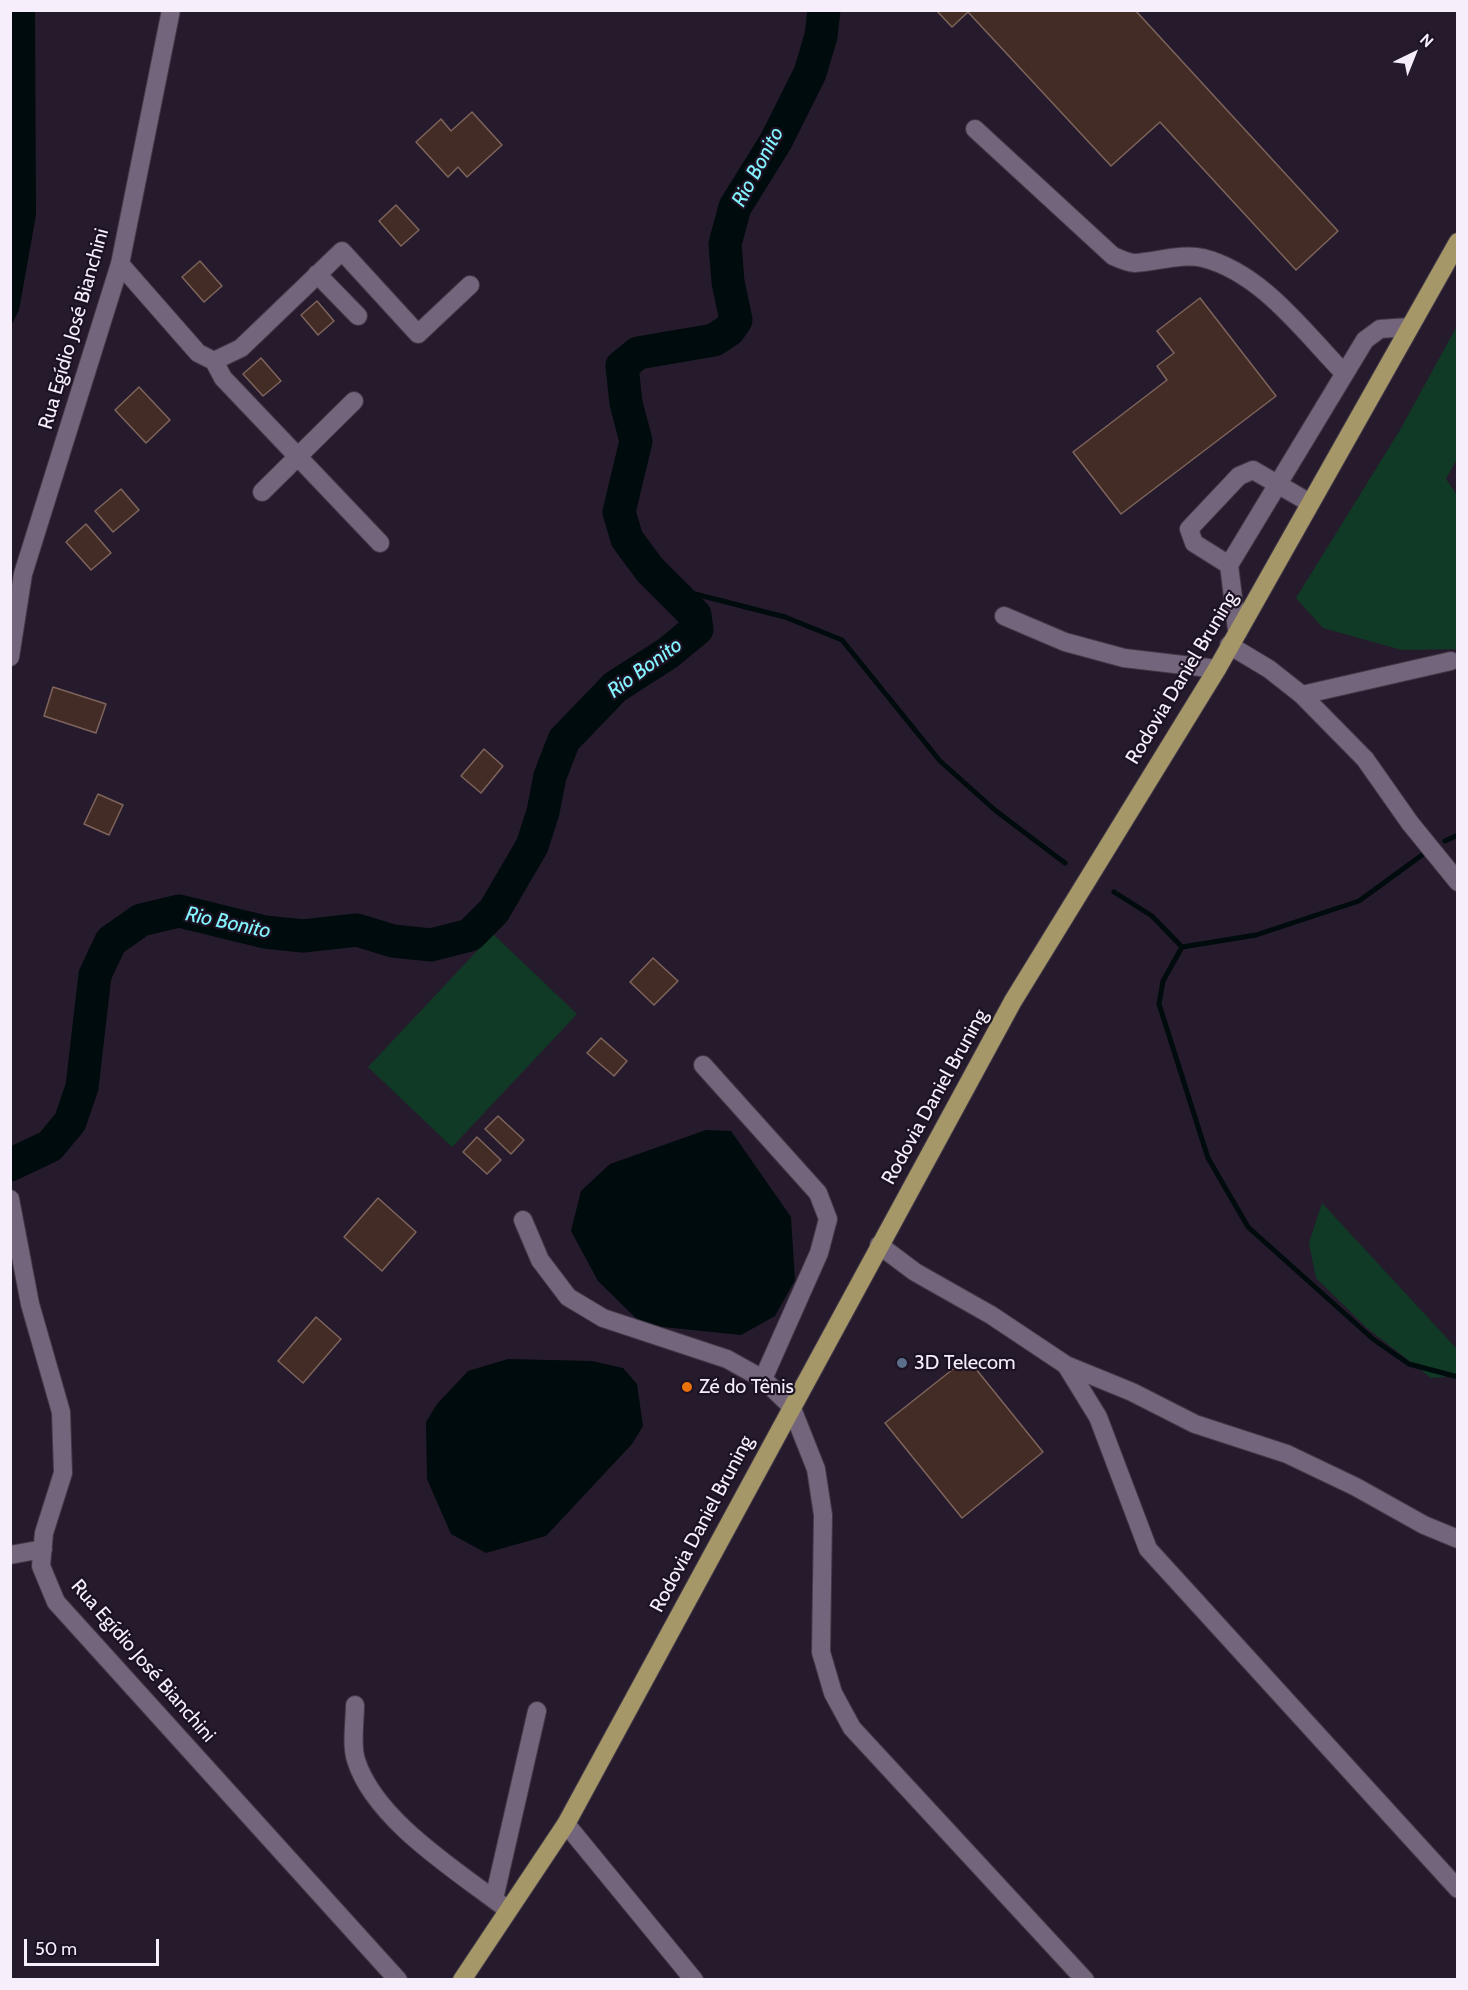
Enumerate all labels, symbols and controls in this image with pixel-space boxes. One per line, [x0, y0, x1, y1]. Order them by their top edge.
north arrow [1384, 24, 1444, 84]
text: N [1416, 30, 1437, 51]
water label: Rio Bonito [727, 123, 789, 211]
street label: Rua Egídio José Bianchini [34, 226, 114, 432]
street label: Rodovia Daniel Bruning [1121, 587, 1243, 769]
water label: Rio Bonito [603, 632, 687, 704]
water label: Rio Bonito [183, 902, 273, 944]
street label: Rodovia Daniel Bruning [877, 1005, 993, 1189]
place label: 3D Telecom [914, 1351, 1016, 1375]
marker: 3D Telecom [895, 1356, 909, 1370]
place label: Zé do Tênis [699, 1375, 794, 1399]
marker: Zé do Tênis [680, 1380, 694, 1394]
street label: Rodovia Daniel Bruning [645, 1431, 759, 1617]
street label: Rua Egídio José Bianchini [66, 1575, 220, 1747]
scale bar [27, 1927, 162, 1965]
text: 50 m [35, 1938, 77, 1960]

